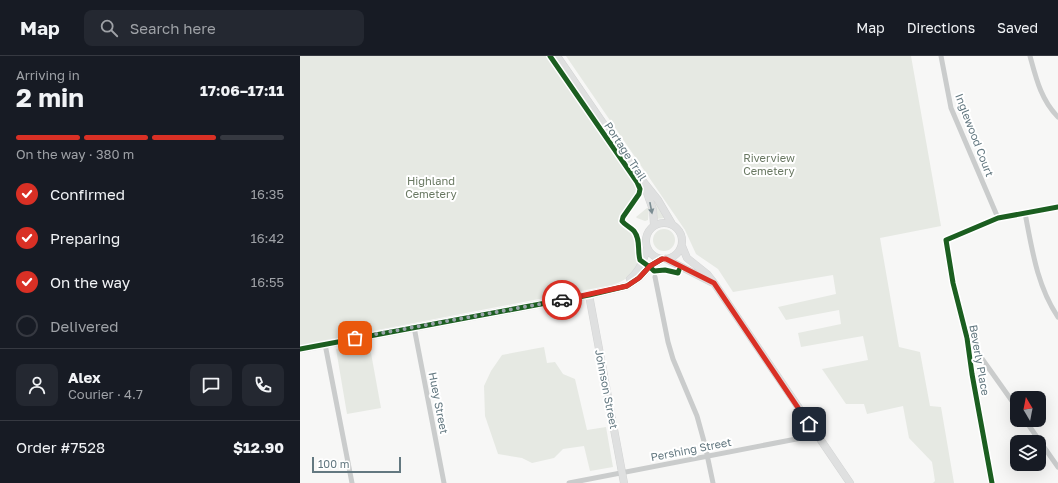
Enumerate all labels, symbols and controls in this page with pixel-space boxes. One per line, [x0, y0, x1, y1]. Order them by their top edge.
search box [84, 10, 364, 46]
text: Map [20, 16, 60, 39]
icon: search [98, 17, 120, 39]
text: Search here [130, 19, 216, 37]
text: Map [856, 19, 885, 36]
text: Directions [907, 19, 975, 36]
text: Saved [997, 19, 1038, 36]
text: Arriving in [16, 67, 80, 83]
text: 17:06–17:11 [200, 81, 284, 99]
text: 2 min [16, 82, 84, 113]
street label: Inglewood Court [953, 92, 997, 178]
street label: Portage Trail [602, 119, 650, 183]
text: On the way · 380 m [16, 146, 134, 162]
park label: Riverview Cemetery [743, 151, 795, 177]
park label: Highland Cemetery [405, 174, 457, 200]
icon: check [16, 183, 38, 205]
text: Confirmed [50, 185, 125, 203]
text: 16:35 [251, 186, 284, 202]
one-way arrow [649, 202, 655, 214]
icon: check [16, 227, 38, 249]
text: Preparing [50, 229, 120, 247]
text: 16:42 [250, 230, 284, 246]
icon: check [16, 271, 38, 293]
text: On the way [50, 273, 130, 291]
text: 16:55 [251, 274, 284, 290]
courier [542, 280, 582, 320]
icon: car [551, 289, 573, 311]
text: Delivered [50, 317, 118, 335]
pin [338, 321, 372, 355]
street label: Beverly Place [967, 324, 993, 396]
icon: bag [344, 327, 366, 349]
street label: Johnson Street [593, 348, 621, 430]
button: person [16, 364, 58, 406]
button: chat [190, 364, 232, 406]
button: phone [242, 364, 284, 406]
text: Alex [68, 368, 101, 386]
street label: Huey Street [427, 371, 451, 435]
text: Courier · 4.7 [68, 386, 143, 402]
north arrow [1010, 391, 1046, 427]
map controls [1010, 391, 1046, 471]
pin [792, 407, 826, 441]
icon: home [798, 413, 820, 435]
street label: Pershing Street [649, 435, 733, 463]
button: layers [1010, 435, 1046, 471]
text: Order #7528 [16, 438, 105, 456]
text: $12.90 [233, 438, 284, 456]
scale bar [312, 455, 401, 474]
text: 100 m [318, 457, 349, 470]

